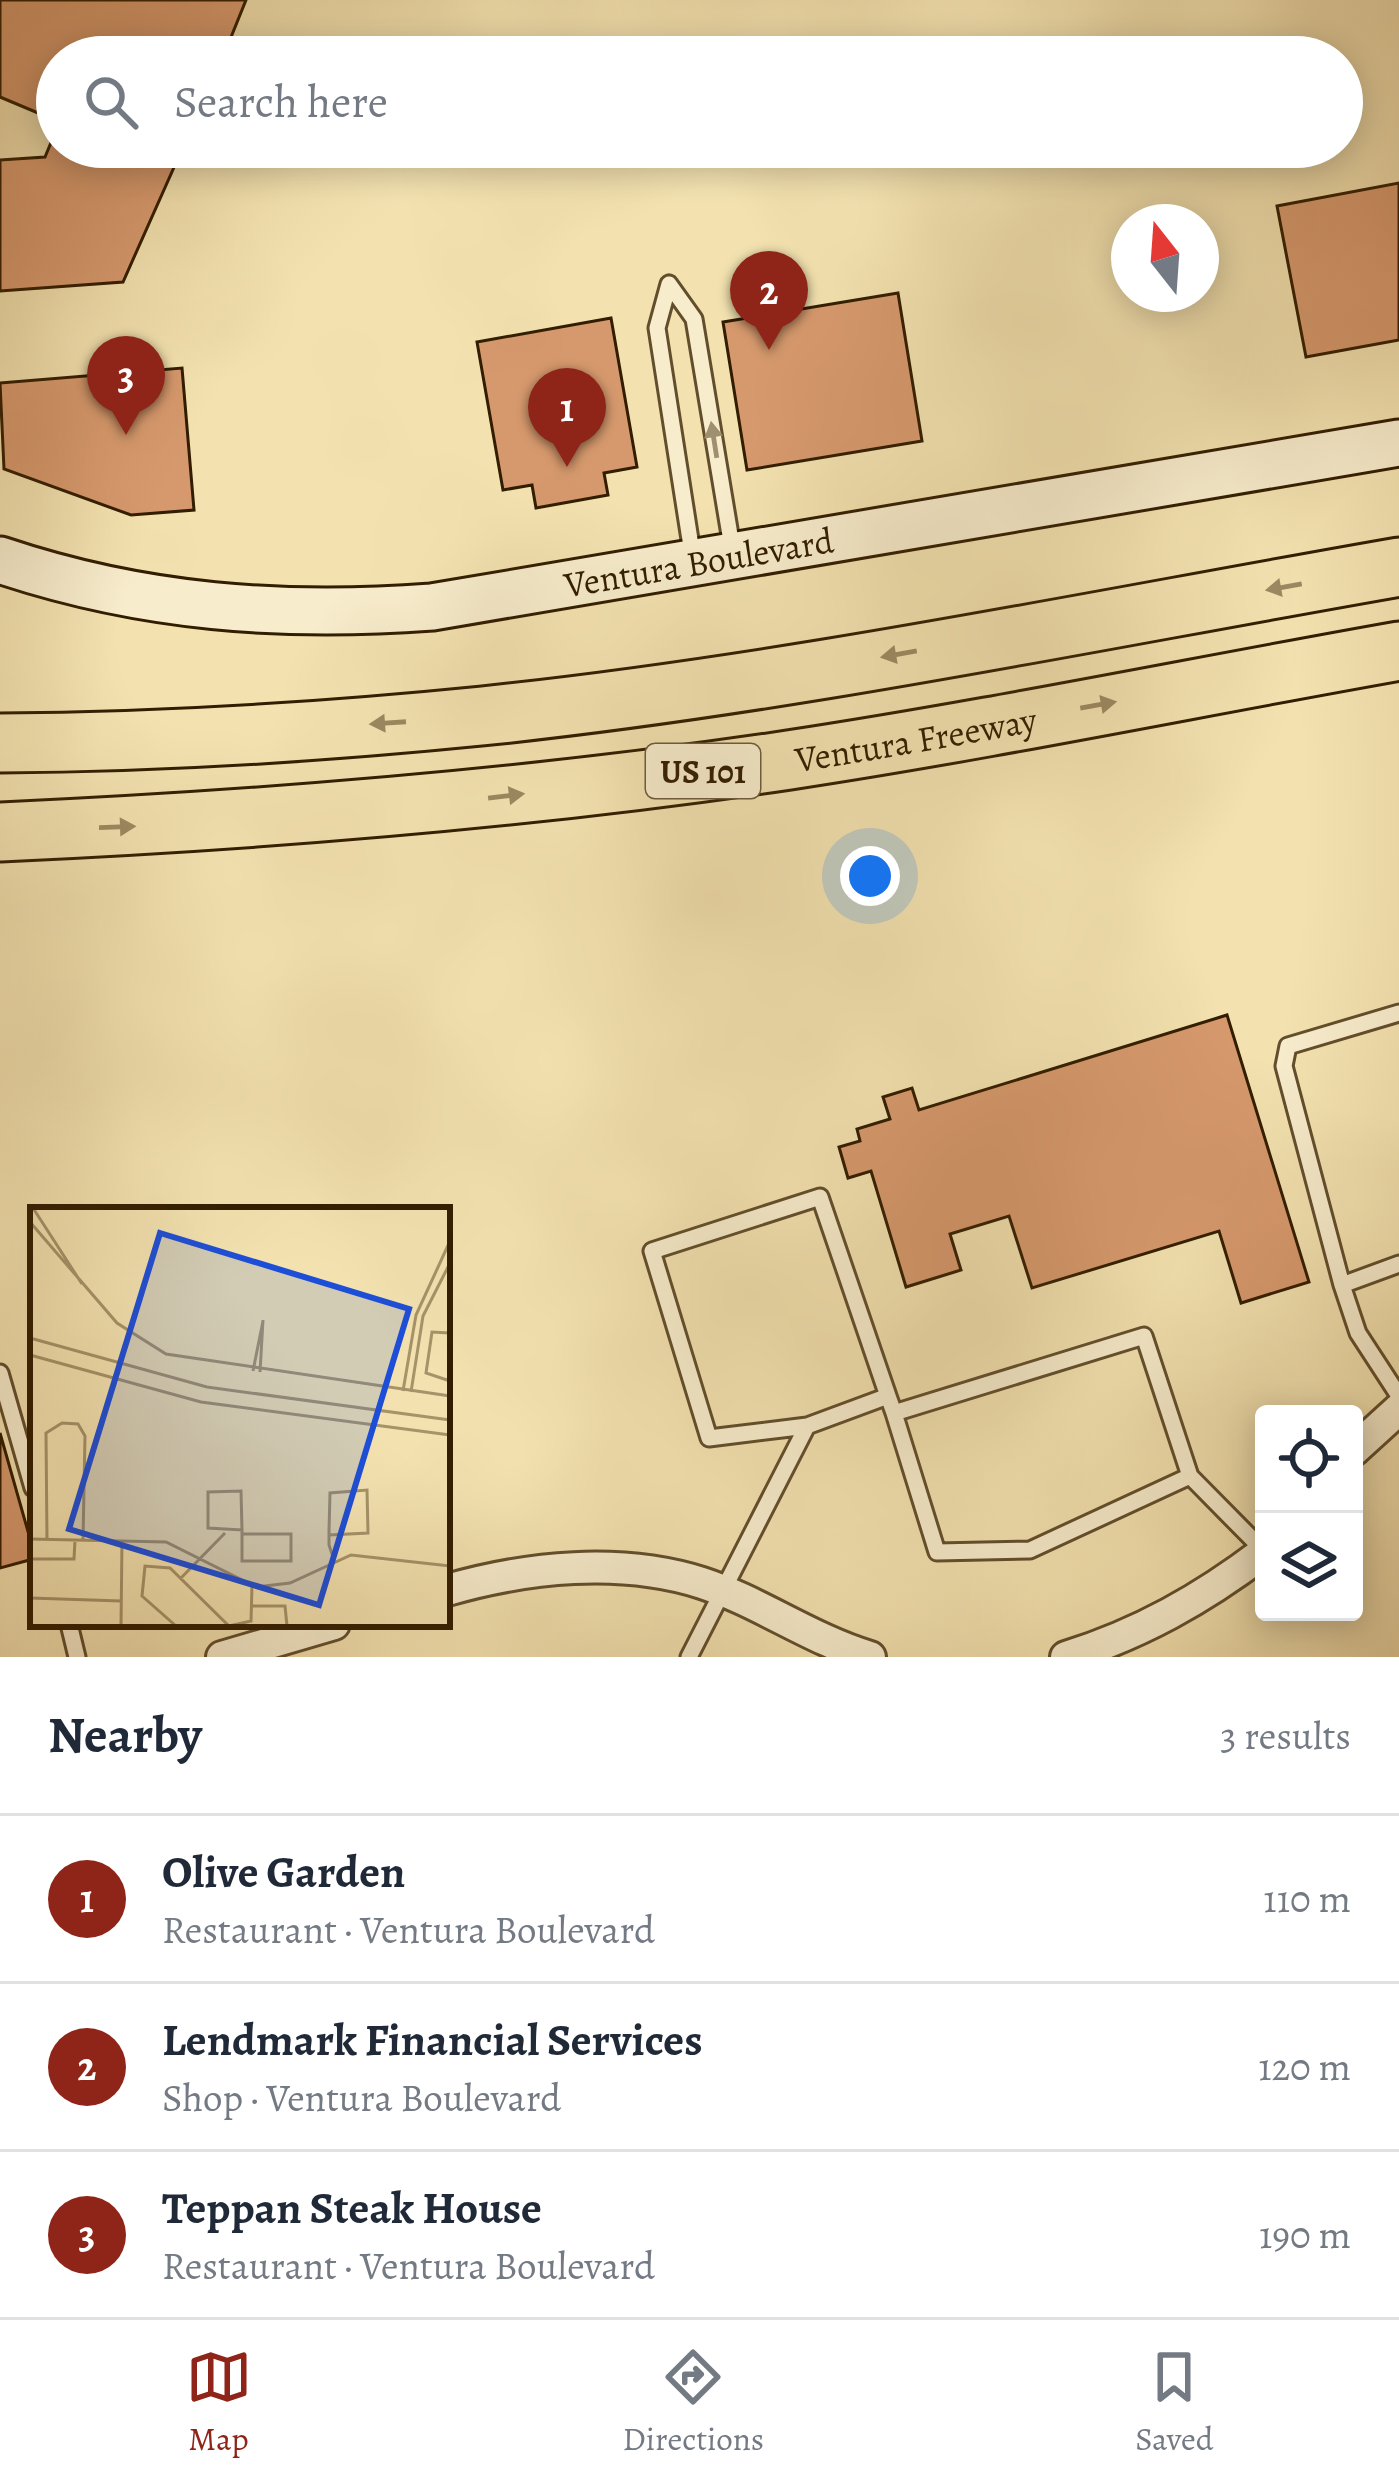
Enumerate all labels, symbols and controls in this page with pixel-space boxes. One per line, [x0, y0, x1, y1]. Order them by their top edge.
search box [36, 36, 1363, 168]
icon: search [78, 69, 144, 135]
text: Search here [174, 71, 388, 133]
north arrow [1111, 204, 1219, 312]
pin: 2 [730, 251, 808, 350]
pin: 3 [87, 336, 165, 435]
pin: 1 [528, 368, 606, 467]
one-way arrow [705, 421, 723, 459]
street label: Ventura Boulevard [559, 515, 838, 609]
one-way arrow [1264, 578, 1302, 597]
one-way arrow [880, 645, 918, 663]
street label: Ventura Freeway [791, 694, 1041, 784]
one-way arrow [1080, 695, 1118, 713]
one-way arrow [369, 713, 406, 732]
road number: US 101 [646, 744, 760, 798]
one-way arrow [487, 787, 525, 806]
one-way arrow [99, 817, 137, 836]
your location [840, 846, 900, 906]
inset map [30, 1207, 450, 1627]
map controls [1255, 1405, 1363, 1621]
button: locate [1255, 1405, 1363, 1513]
button: layers [1255, 1513, 1363, 1621]
text: Nearby [48, 1700, 202, 1770]
text: 3 results [1220, 1709, 1351, 1762]
text: Olive Garden [162, 1841, 405, 1903]
text: 1 [80, 1872, 94, 1925]
text: 110 m [1263, 1872, 1351, 1925]
text: Restaurant · Ventura Boulevard [162, 1903, 655, 1956]
text: Lendmark Financial Services [162, 2009, 703, 2071]
text: 2 [78, 2040, 96, 2093]
text: 120 m [1258, 2040, 1351, 2093]
text: Shop · Ventura Boulevard [162, 2071, 561, 2124]
text: Teppan Steak House [162, 2177, 542, 2239]
text: 3 [79, 2208, 95, 2261]
text: 190 m [1259, 2208, 1351, 2261]
text: Restaurant · Ventura Boulevard [162, 2239, 655, 2292]
tab: Map [186, 2344, 252, 2461]
tab: Directions [623, 2344, 764, 2461]
tab: Saved [1135, 2344, 1213, 2461]

